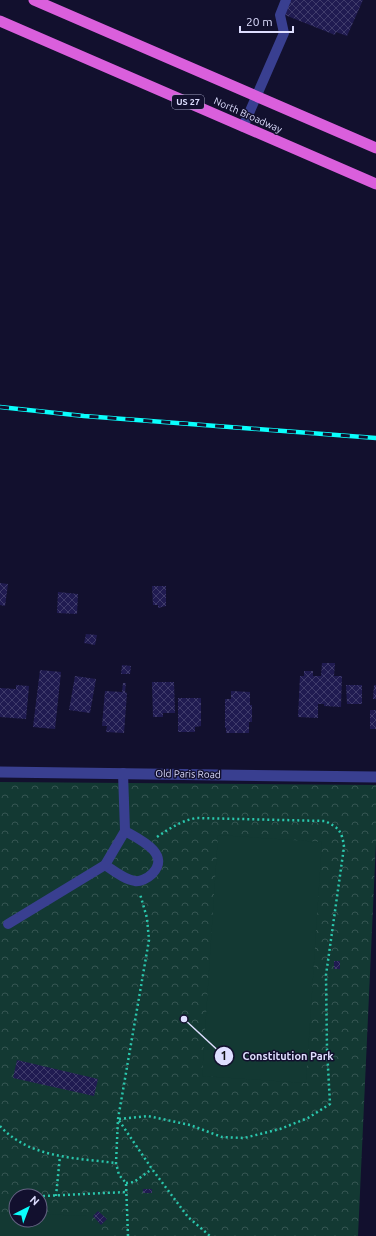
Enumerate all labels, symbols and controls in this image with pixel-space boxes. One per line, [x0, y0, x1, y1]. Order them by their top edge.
scale bar [240, 8, 293, 34]
text: 20 m [246, 15, 273, 28]
road number: US 27 [172, 95, 204, 109]
street label: North Broadway [212, 95, 284, 135]
street label: Old Paris Road [155, 768, 221, 780]
callout: Constitution Park [214, 1044, 341, 1067]
text: 1 [221, 1049, 227, 1062]
text: Constitution Park [242, 1050, 334, 1062]
north arrow [8, 1188, 48, 1228]
text: N [28, 1193, 42, 1208]

